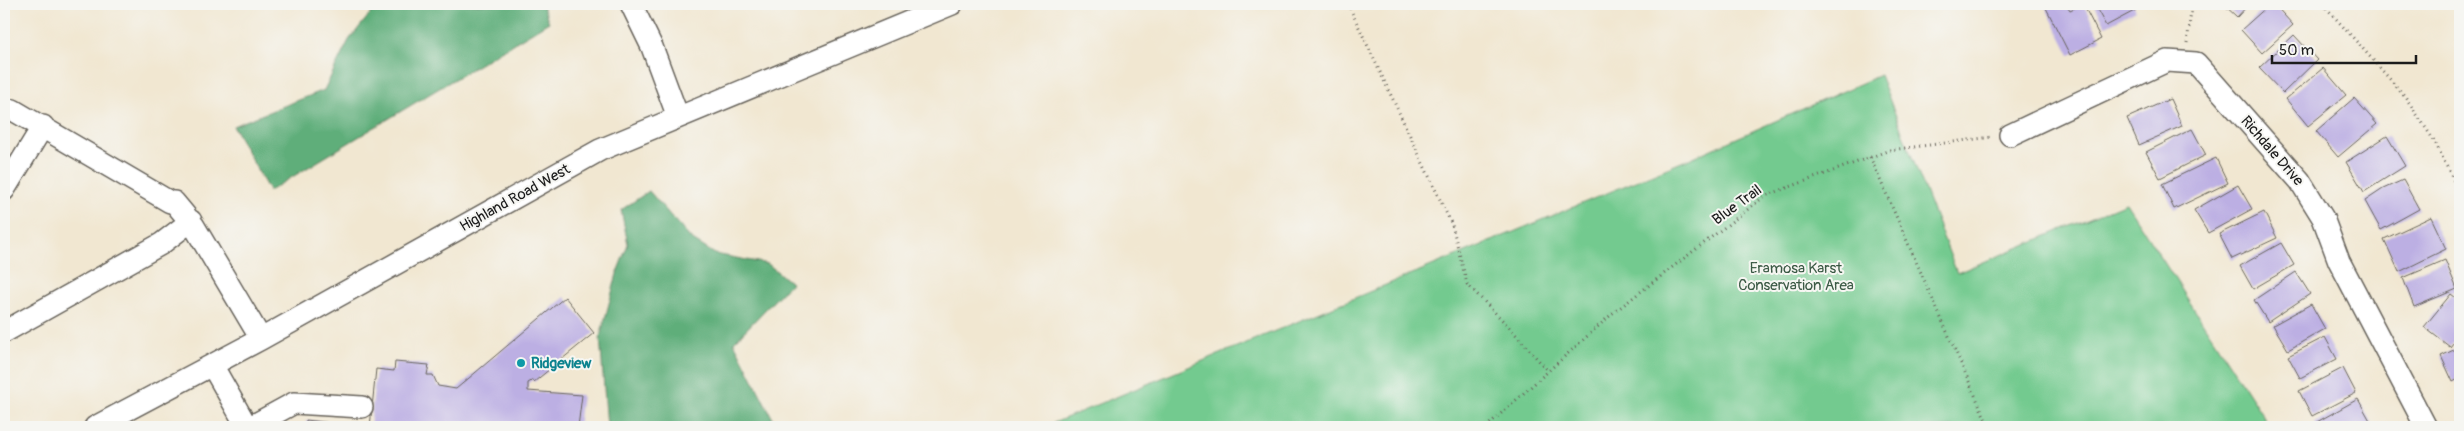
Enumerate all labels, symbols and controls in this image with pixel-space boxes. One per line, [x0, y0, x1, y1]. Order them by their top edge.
scale bar [2272, 32, 2415, 64]
text: 50 m [2279, 41, 2314, 60]
street label: Richdale Drive [2236, 112, 2308, 190]
street label: Highland Road West [456, 159, 574, 236]
street label: Blue Trail [1708, 181, 1766, 229]
park label: Eramosa Karst Conservation Area [1738, 259, 1854, 295]
place label: Ridgeview [531, 354, 592, 373]
marker: Ridgeview [515, 357, 527, 369]

